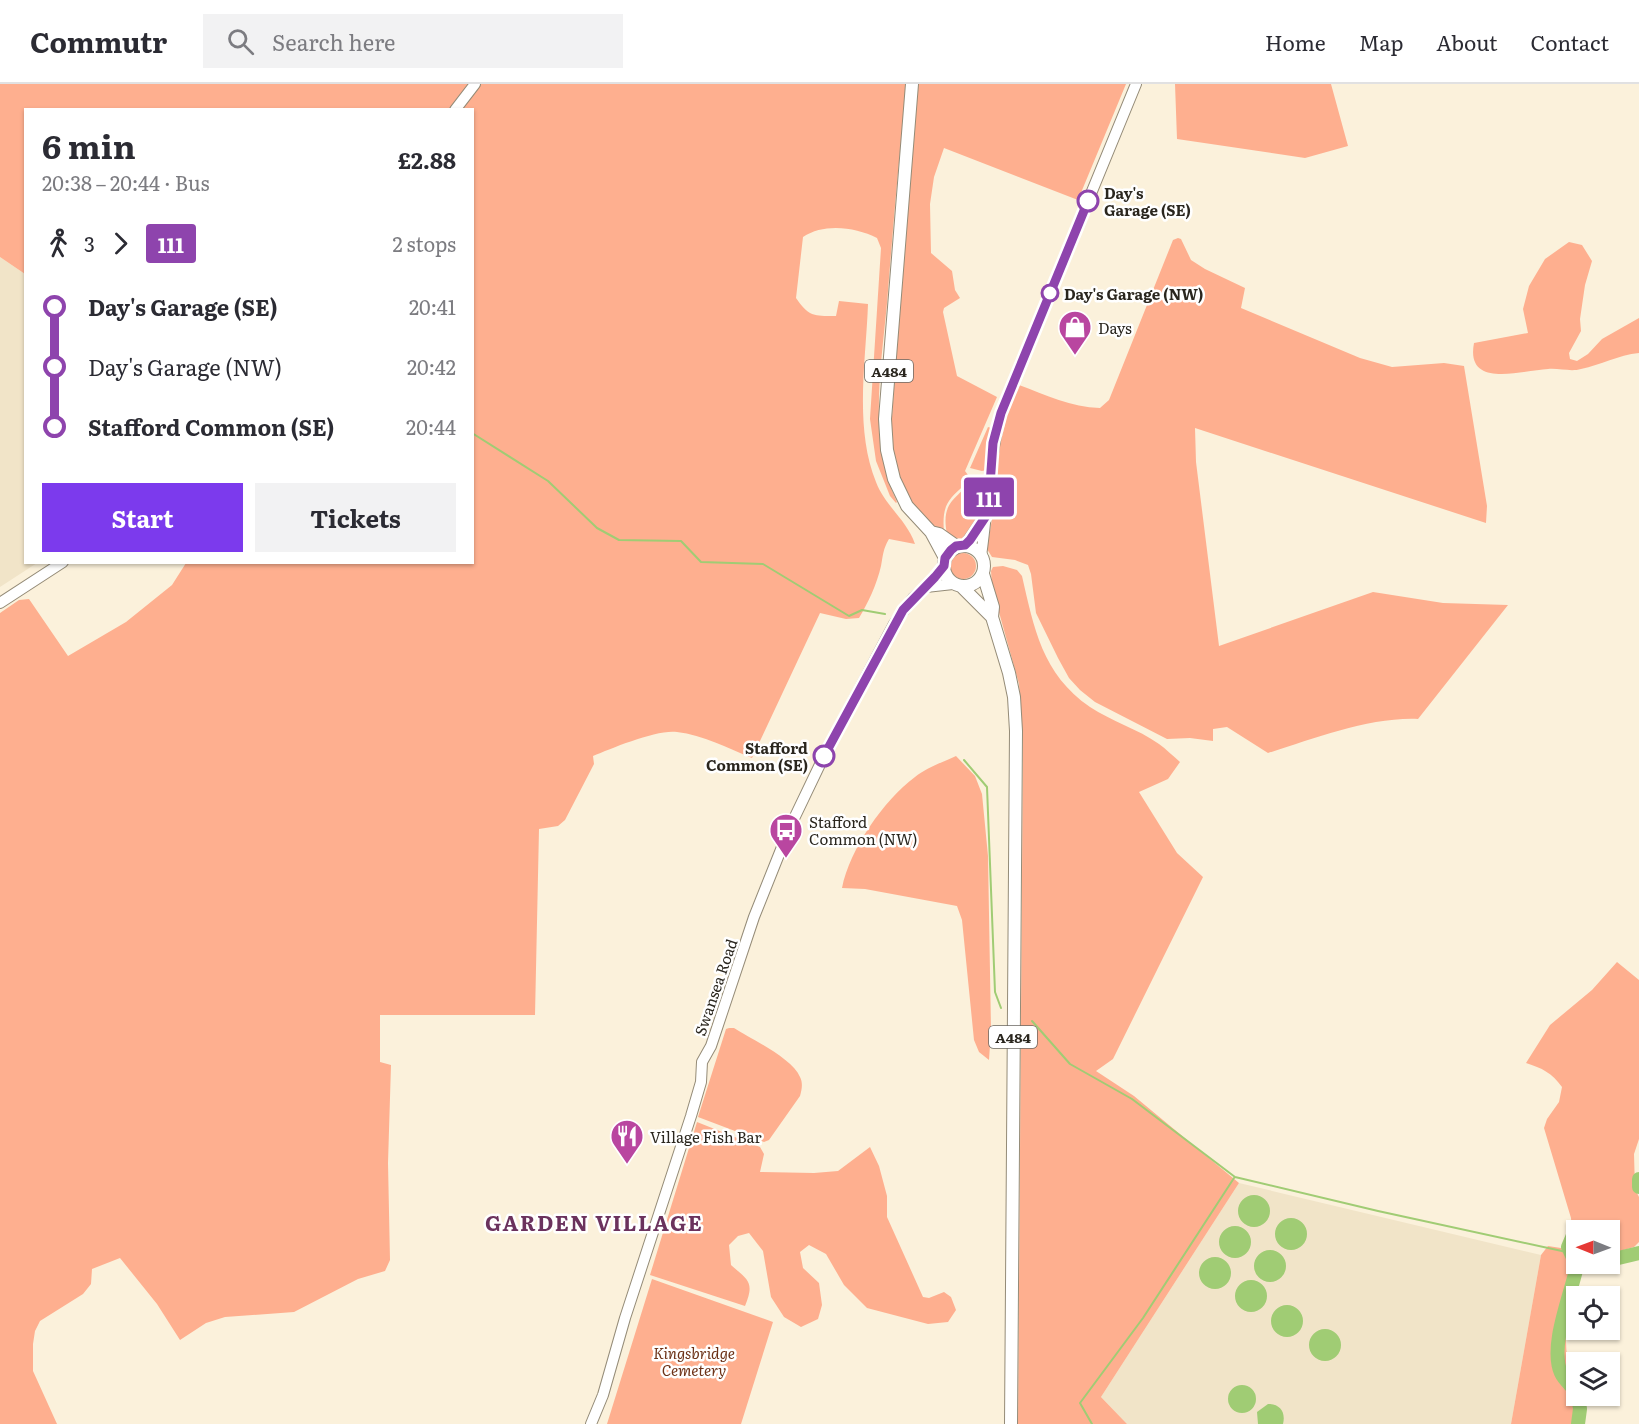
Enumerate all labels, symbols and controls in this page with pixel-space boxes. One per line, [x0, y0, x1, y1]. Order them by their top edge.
search box [203, 14, 623, 68]
text: Commutr [30, 20, 167, 62]
icon: search [224, 25, 257, 58]
text: Search here [272, 25, 396, 58]
text: Home [1265, 26, 1326, 57]
text: Map [1359, 26, 1403, 57]
text: About [1436, 26, 1498, 57]
text: Contact [1531, 26, 1609, 57]
text: 6 min [42, 120, 136, 169]
text: £2.88 [398, 143, 456, 176]
text: 20:38 – 20:44 · Bus [42, 167, 210, 197]
place label: Day's Garage (SE) [1104, 181, 1191, 221]
marker: Day's Garage (SE) [1077, 190, 1099, 212]
icon: walk [42, 227, 75, 260]
icon: forward [104, 227, 137, 260]
text: 3 [84, 228, 95, 258]
text: 111 [158, 228, 184, 259]
text: 2 stops [392, 228, 456, 258]
place label: Day's Garage (NW) [1064, 282, 1203, 305]
marker: Day's Garage (NW) [1041, 284, 1059, 302]
text: Day's Garage (SE) [88, 290, 278, 323]
text: 20:41 [409, 291, 456, 321]
shop icon: Days [1057, 309, 1093, 356]
place label: Days [1098, 316, 1132, 339]
text: Day's Garage (NW) [88, 350, 282, 383]
text: 20:42 [407, 351, 456, 381]
road number: A484 [865, 360, 913, 382]
text: Stafford Common (SE) [88, 410, 334, 443]
text: 20:44 [406, 411, 456, 441]
line badge: 111 [954, 478, 1024, 516]
text: 111 [976, 482, 1002, 513]
button: Start [42, 483, 243, 552]
button: Tickets [255, 483, 456, 552]
place label: Stafford Common (SE) [706, 736, 808, 776]
marker: Stafford Common (SE) [813, 745, 835, 767]
place label: Stafford Common (NW) [809, 810, 917, 850]
bus stop icon: Stafford Common (NW) [768, 812, 804, 859]
street label: Swansea Road [688, 935, 742, 1039]
road number: A484 [989, 1026, 1037, 1048]
restaurant icon: Village Fish Bar [609, 1118, 645, 1165]
place label: Village Fish Bar [650, 1125, 762, 1148]
district label: GARDEN VILLAGE [485, 1206, 703, 1237]
north arrow [1566, 1220, 1620, 1274]
map controls [1566, 1220, 1620, 1406]
button: locate [1566, 1286, 1620, 1340]
park label: Kingsbridge Cemetery [653, 1341, 735, 1381]
button: layers [1566, 1352, 1620, 1406]

